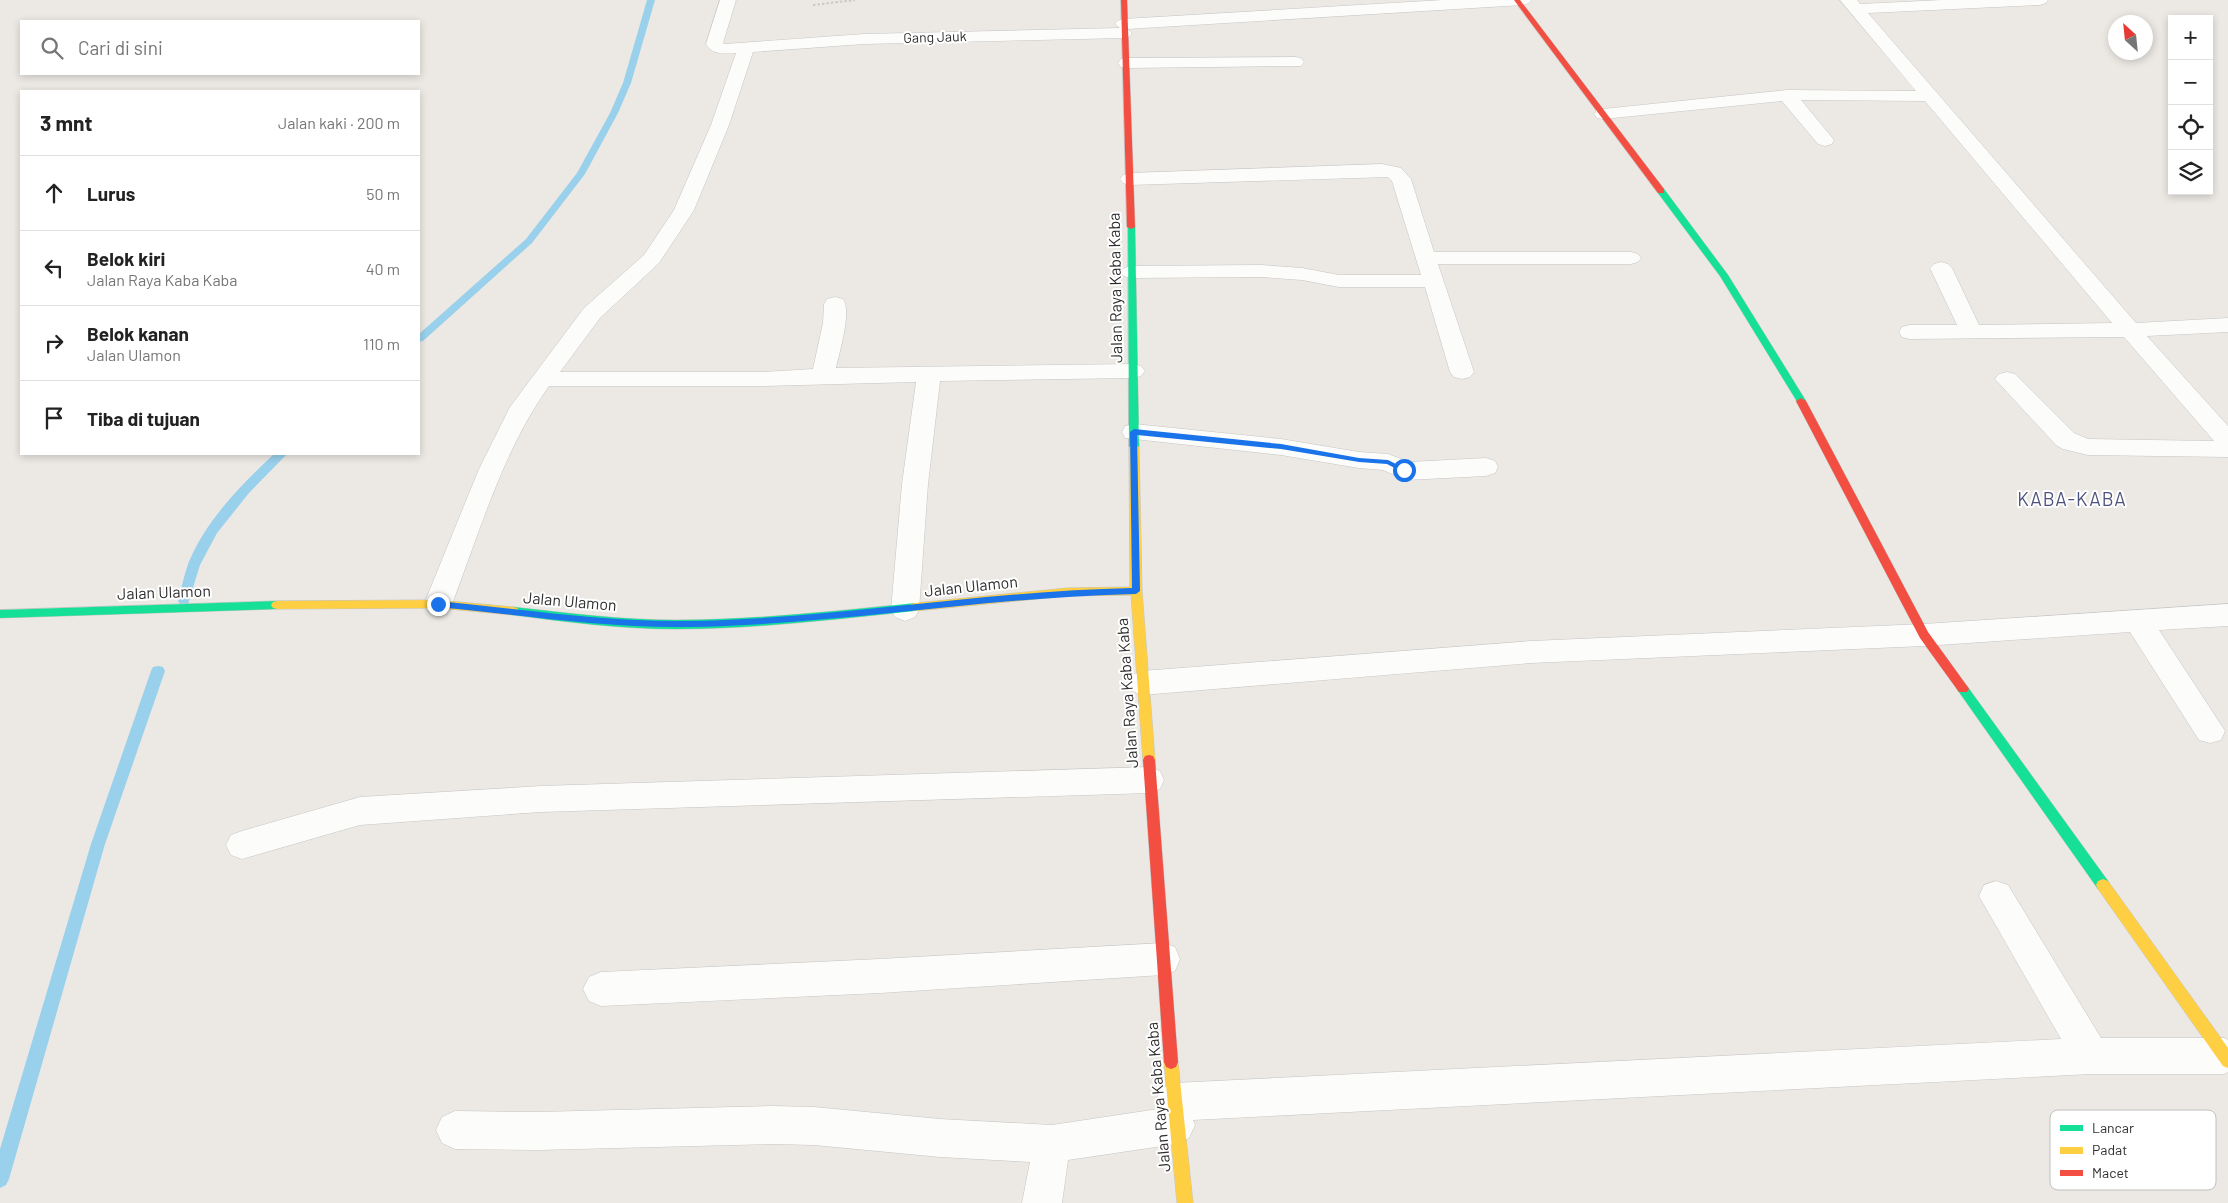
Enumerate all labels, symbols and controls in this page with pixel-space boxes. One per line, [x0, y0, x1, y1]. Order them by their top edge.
north arrow [2108, 15, 2153, 60]
map controls [2168, 15, 2213, 195]
button: + [2168, 15, 2213, 60]
search box [20, 20, 420, 75]
street label: Gang Jauk [903, 27, 967, 46]
icon: search [38, 34, 66, 62]
text: Cari di sini [78, 36, 163, 59]
button: − [2168, 60, 2213, 105]
button: locate [2168, 105, 2213, 150]
text: 3 mnt [40, 110, 93, 135]
text: Jalan kaki · 200 m [278, 113, 400, 132]
button: layers [2168, 150, 2213, 195]
icon: ahead [40, 179, 68, 207]
text: Lurus [87, 182, 135, 205]
text: 50 m [366, 184, 400, 203]
street label: Jalan Raya Kaba Kaba [1104, 213, 1125, 363]
text: Belok kiri [87, 247, 165, 270]
icon: left [40, 254, 68, 282]
text: 40 m [366, 259, 400, 278]
text: Jalan Raya Kaba Kaba [87, 270, 237, 289]
text: Belok kanan [87, 322, 189, 345]
icon: right [40, 329, 68, 357]
text: 110 m [363, 334, 400, 353]
text: Jalan Ulamon [87, 345, 181, 364]
icon: arrive [40, 404, 68, 432]
text: Tiba di tujuan [87, 407, 200, 430]
route start [1393, 459, 1416, 482]
district label: KABA-KABA [2017, 487, 2127, 510]
street label: Jalan Ulamon [923, 571, 1019, 600]
street label: Jalan Ulamon [117, 580, 211, 603]
street label: Jalan Ulamon [523, 587, 618, 614]
route end [427, 593, 450, 616]
street label: Jalan Raya Kaba Kaba [1112, 617, 1141, 769]
street label: Jalan Raya Kaba Kaba [1141, 1021, 1174, 1173]
legend [2050, 1110, 2216, 1190]
text: Lancar [2092, 1119, 2134, 1136]
text: Padat [2092, 1141, 2127, 1158]
text: Macet [2092, 1164, 2129, 1181]

